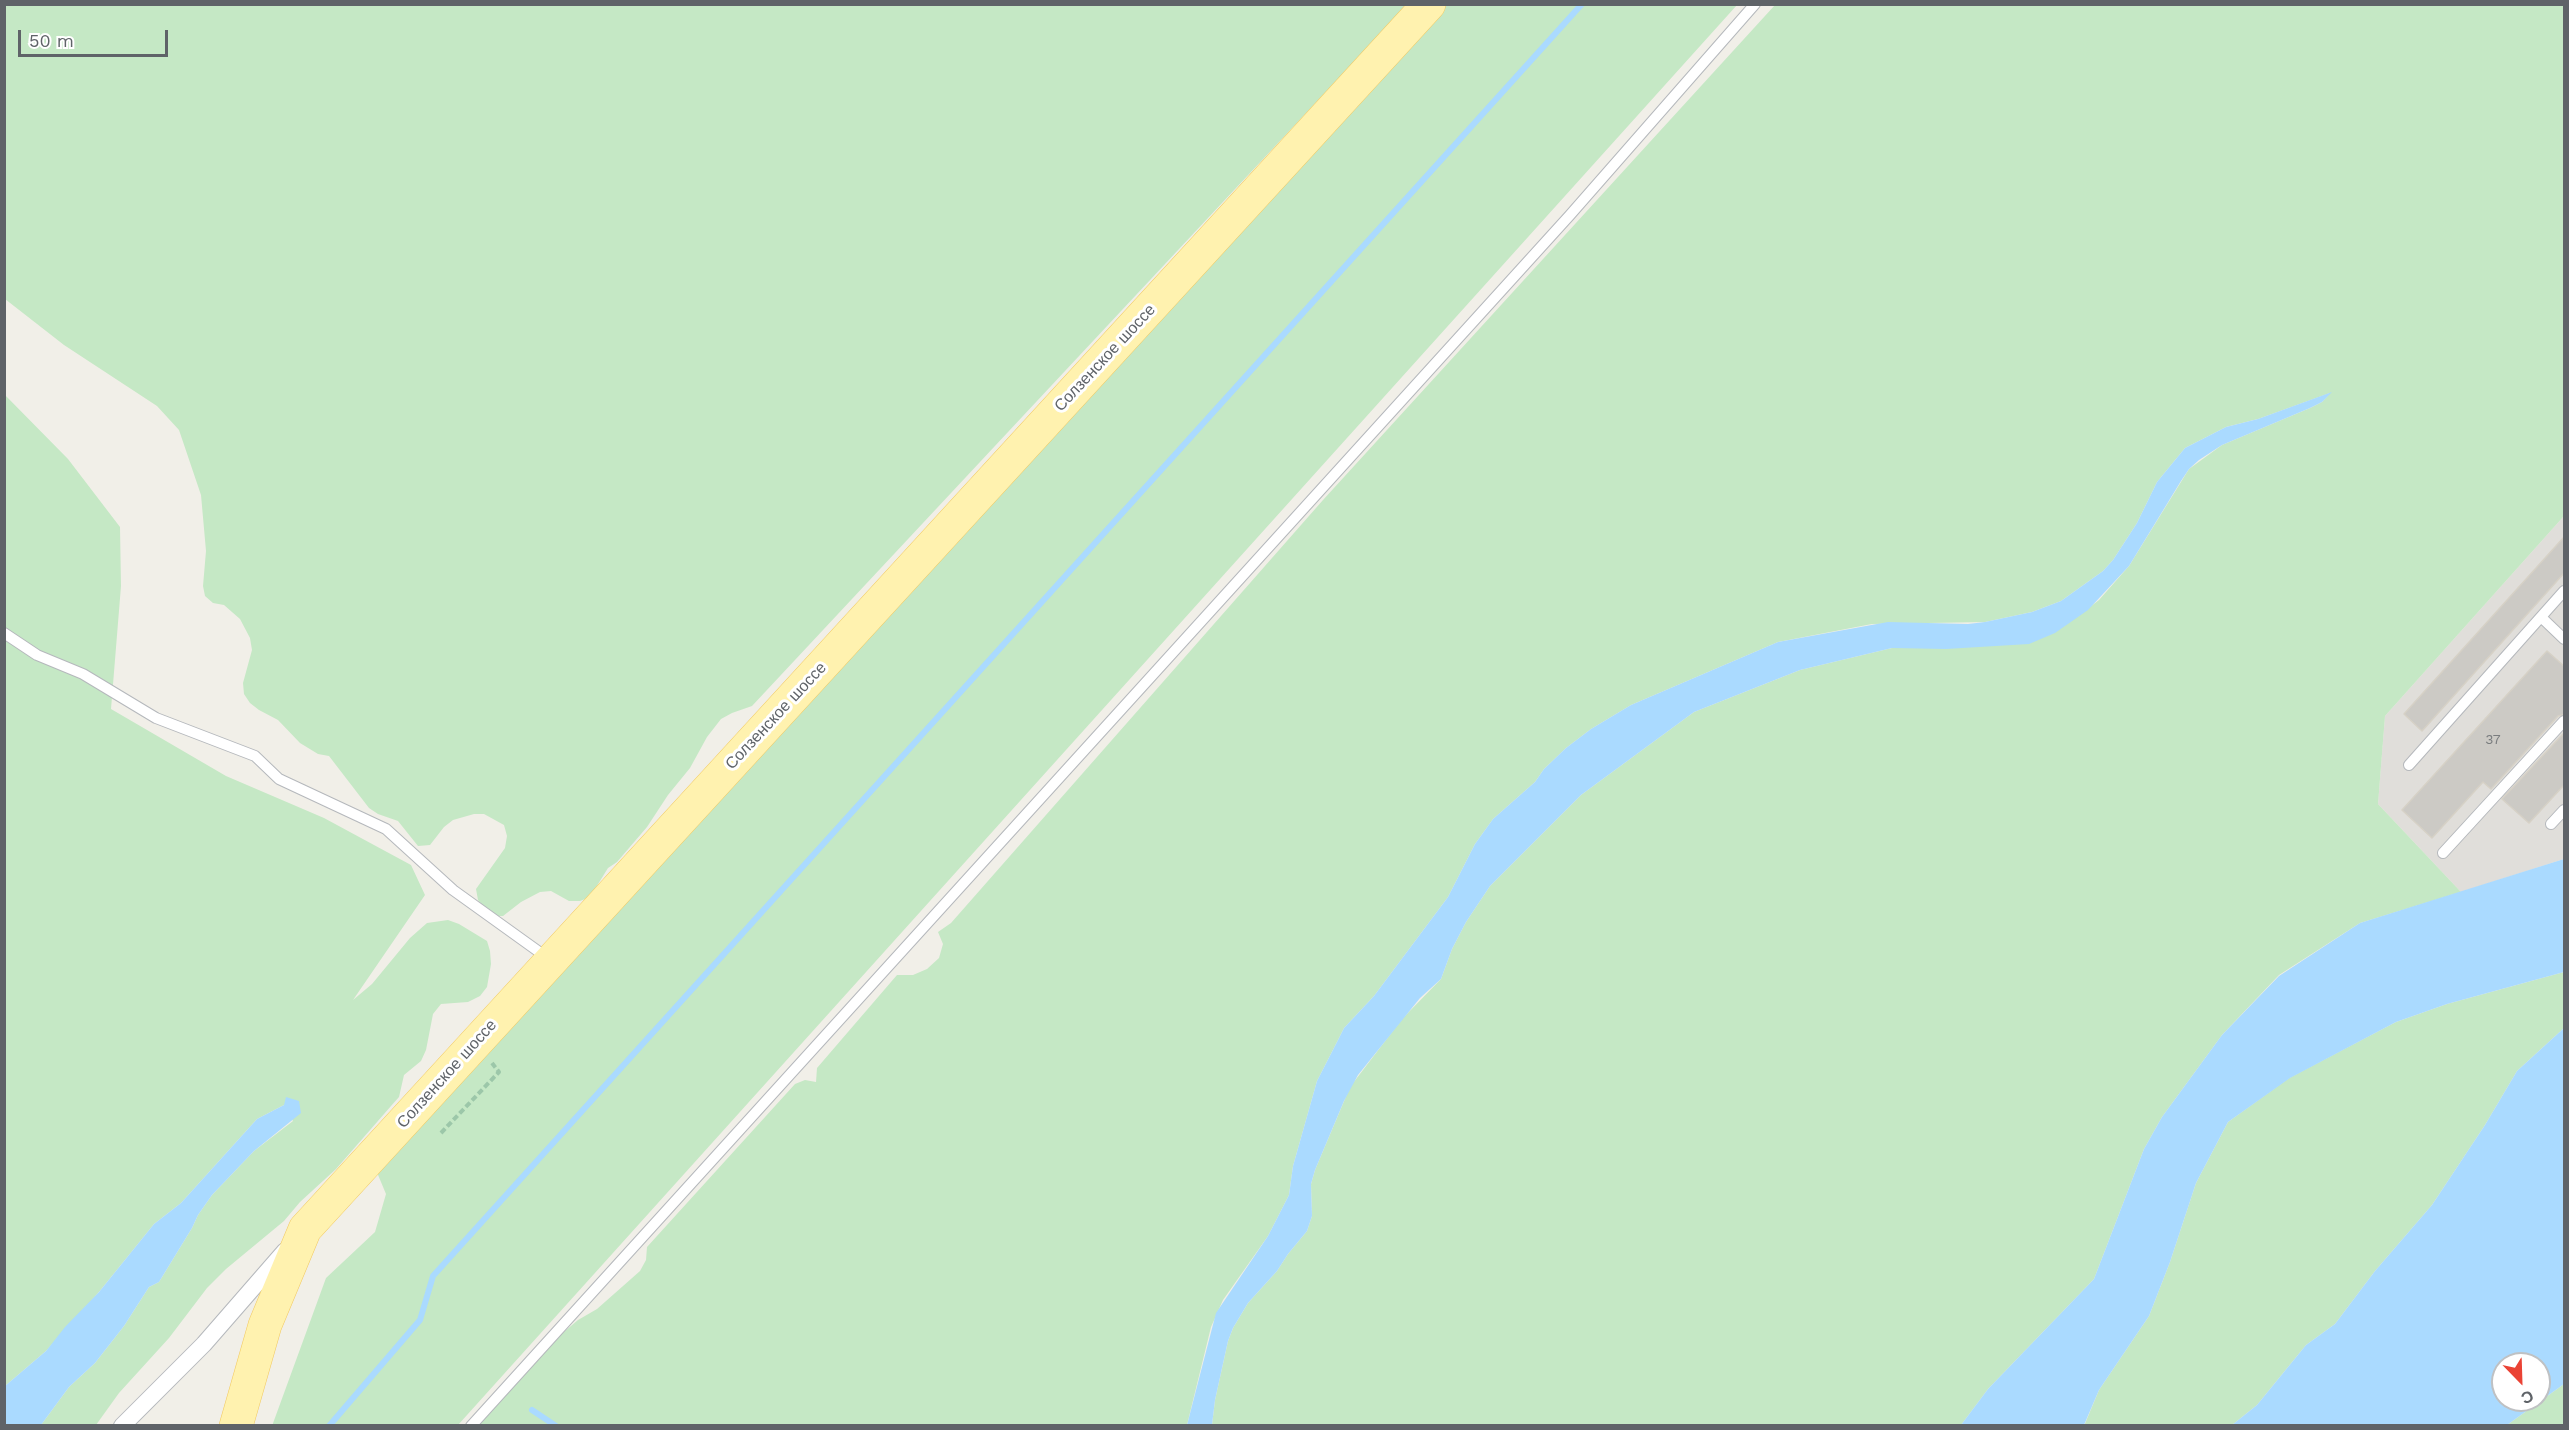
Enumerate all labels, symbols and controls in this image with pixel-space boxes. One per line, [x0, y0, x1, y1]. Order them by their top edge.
scale bar [21, 18, 171, 56]
text: 50 m [29, 30, 74, 51]
street label: Солзенское шоссе [1050, 300, 1160, 416]
street label: Солзенское шоссе [721, 658, 831, 774]
house number: 37 [2485, 732, 2501, 748]
street label: Солзенское шоссе [393, 1016, 501, 1132]
north arrow [2491, 1352, 2551, 1412]
text: С [2518, 1386, 2536, 1408]

